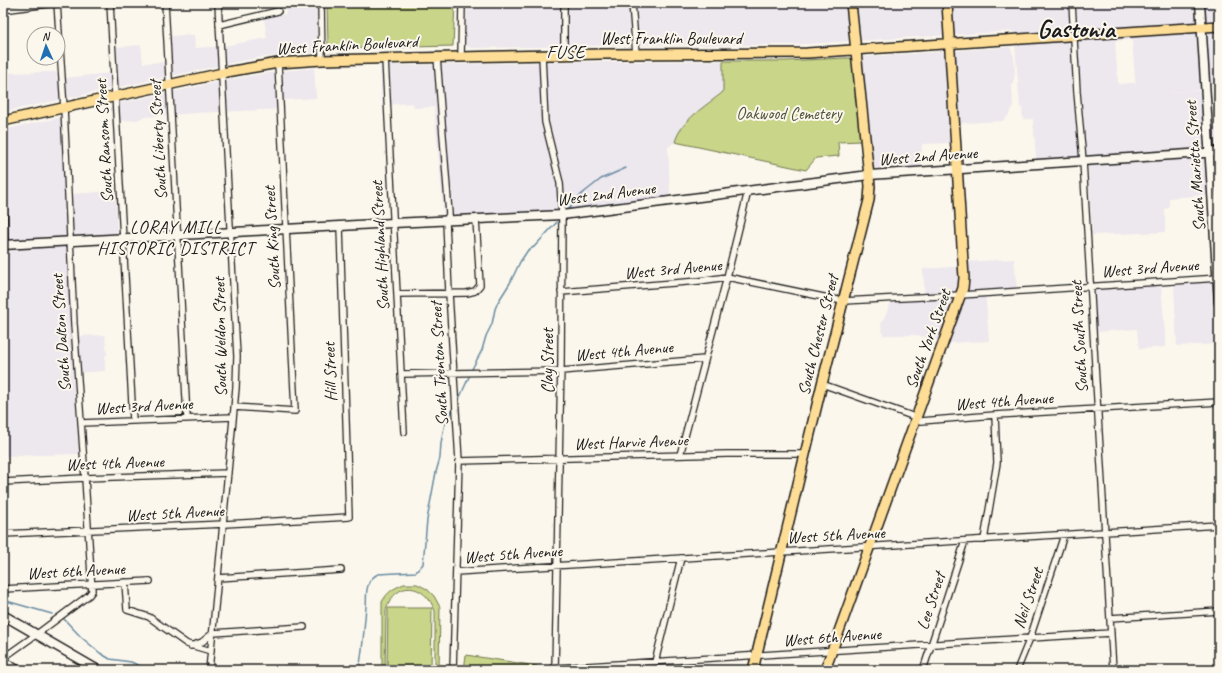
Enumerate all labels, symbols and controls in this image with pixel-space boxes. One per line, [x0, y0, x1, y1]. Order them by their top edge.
district label: Gastonia [1037, 13, 1116, 45]
north arrow [26, 26, 66, 66]
street label: West Franklin Boulevard [600, 28, 745, 49]
text: N [42, 29, 51, 43]
street label: West Franklin Boulevard [276, 31, 421, 59]
district label: FUSE [547, 41, 587, 63]
street label: South Ransom Street [90, 76, 118, 203]
street label: South Liberty Street [144, 77, 172, 200]
street label: South Marietta Street [1180, 98, 1210, 232]
park label: Oakwood Cemetery [736, 103, 843, 124]
street label: West 2nd Avenue [878, 142, 979, 170]
street label: West 2nd Avenue [556, 177, 658, 210]
street label: South Highland Street [366, 178, 394, 311]
street label: South King Street [259, 183, 285, 290]
district label: LORAY MILL HISTORIC DISTRICT [97, 216, 257, 259]
street label: West 3rd Avenue [624, 254, 724, 284]
street label: West 3rd Avenue [1101, 254, 1201, 282]
street label: South Chester Street [793, 270, 844, 397]
street label: South Dalton Street [46, 271, 76, 392]
street label: South Weldon Street [208, 275, 232, 397]
street label: South South Street [1065, 278, 1092, 394]
street label: South York Street [900, 284, 956, 392]
street label: South Trenton Street [425, 299, 453, 427]
street label: Clay Street [537, 326, 558, 394]
street label: West 4th Avenue [574, 336, 675, 366]
street label: Hill Street [318, 340, 342, 402]
street label: West 4th Avenue [955, 387, 1055, 415]
street label: West 3rd Avenue [95, 393, 195, 419]
street label: West Harvie Avenue [574, 429, 690, 454]
street label: West 4th Avenue [66, 451, 166, 475]
street label: West 5th Avenue [126, 500, 226, 526]
street label: West 5th Avenue [787, 522, 887, 548]
street label: West 5th Avenue [464, 540, 564, 568]
street label: West 6th Avenue [27, 558, 127, 584]
street label: Neil Street [1008, 563, 1049, 631]
street label: Lee Street [912, 567, 951, 632]
street label: West 6th Avenue [783, 623, 883, 651]

